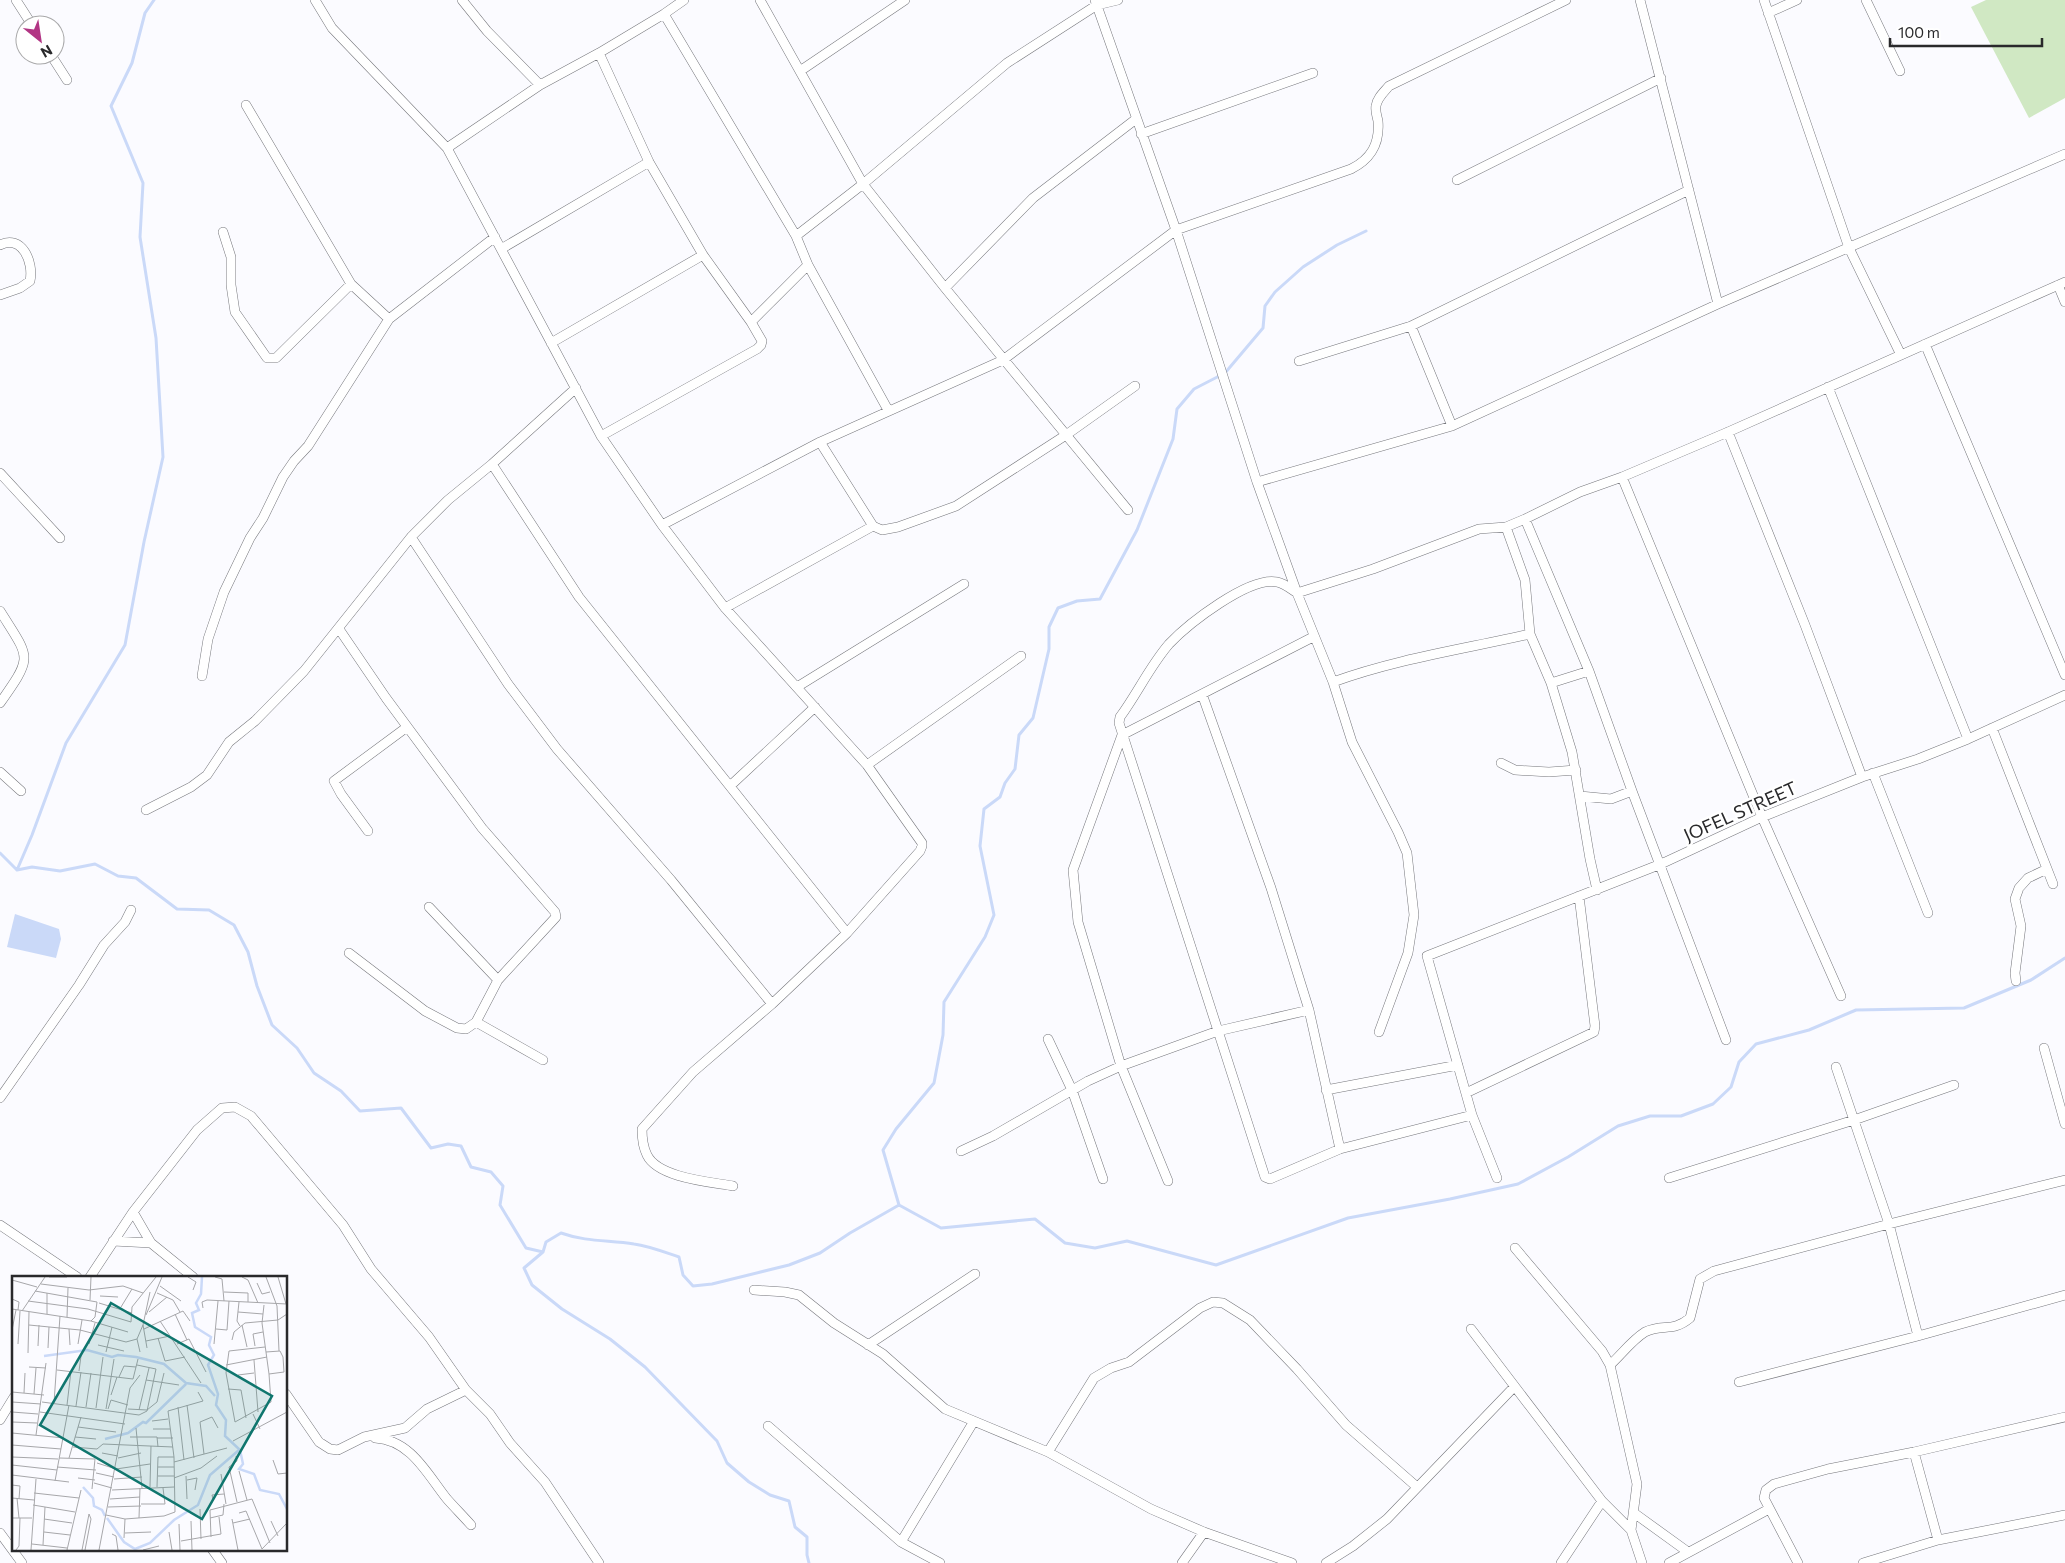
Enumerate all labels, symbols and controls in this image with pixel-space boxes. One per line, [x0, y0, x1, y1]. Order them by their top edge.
north arrow [15, 15, 65, 65]
scale bar [1890, 15, 2042, 47]
text: 100 m [1898, 23, 1940, 41]
text: N [38, 42, 56, 62]
street label: JOFEL STREET [1680, 776, 1800, 846]
inset map [12, 1276, 288, 1550]

